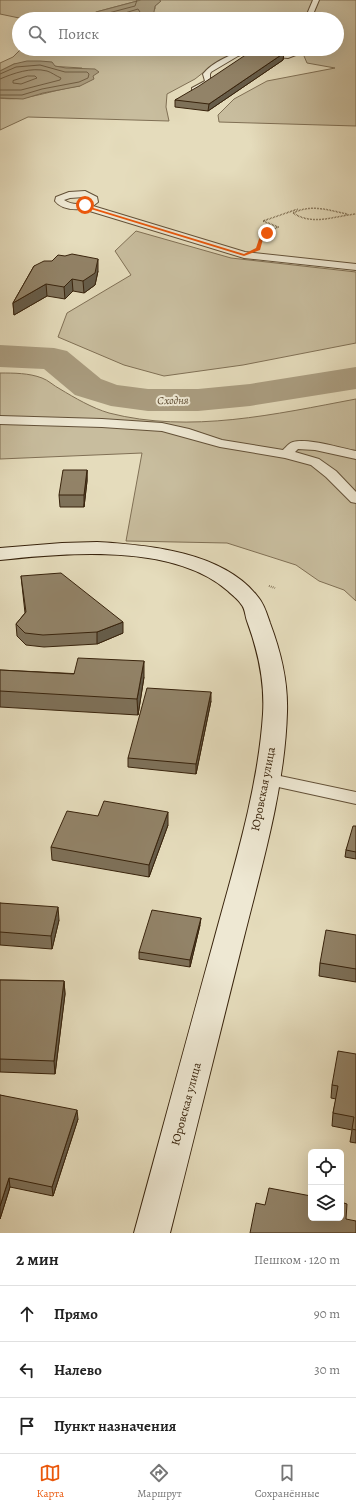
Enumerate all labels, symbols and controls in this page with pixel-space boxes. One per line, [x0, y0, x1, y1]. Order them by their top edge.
search box [12, 12, 344, 56]
icon: search [26, 23, 48, 45]
text: Поиск [58, 24, 99, 44]
route start [76, 196, 94, 214]
route end [258, 224, 276, 242]
water label: Сходня [157, 393, 189, 408]
street label: Юровская улица [247, 745, 279, 833]
street label: Юровская улица [167, 1060, 205, 1147]
map controls [308, 1149, 344, 1221]
button: locate [308, 1149, 344, 1185]
button: layers [308, 1185, 344, 1221]
text: 2 мин [16, 1248, 59, 1271]
text: Пешком · 120 m [254, 1251, 340, 1268]
icon: ahead [16, 1303, 38, 1325]
text: Прямо [54, 1304, 98, 1324]
text: 90 m [314, 1305, 340, 1322]
icon: left [16, 1359, 38, 1381]
text: Налево [54, 1360, 102, 1380]
text: 30 m [314, 1361, 340, 1378]
icon: arrive [16, 1415, 38, 1437]
text: Пункт назначения [54, 1416, 176, 1436]
tab: Карта [36, 1462, 64, 1501]
tab: Маршрут [137, 1462, 182, 1501]
tab: Сохранённые [255, 1462, 320, 1501]

